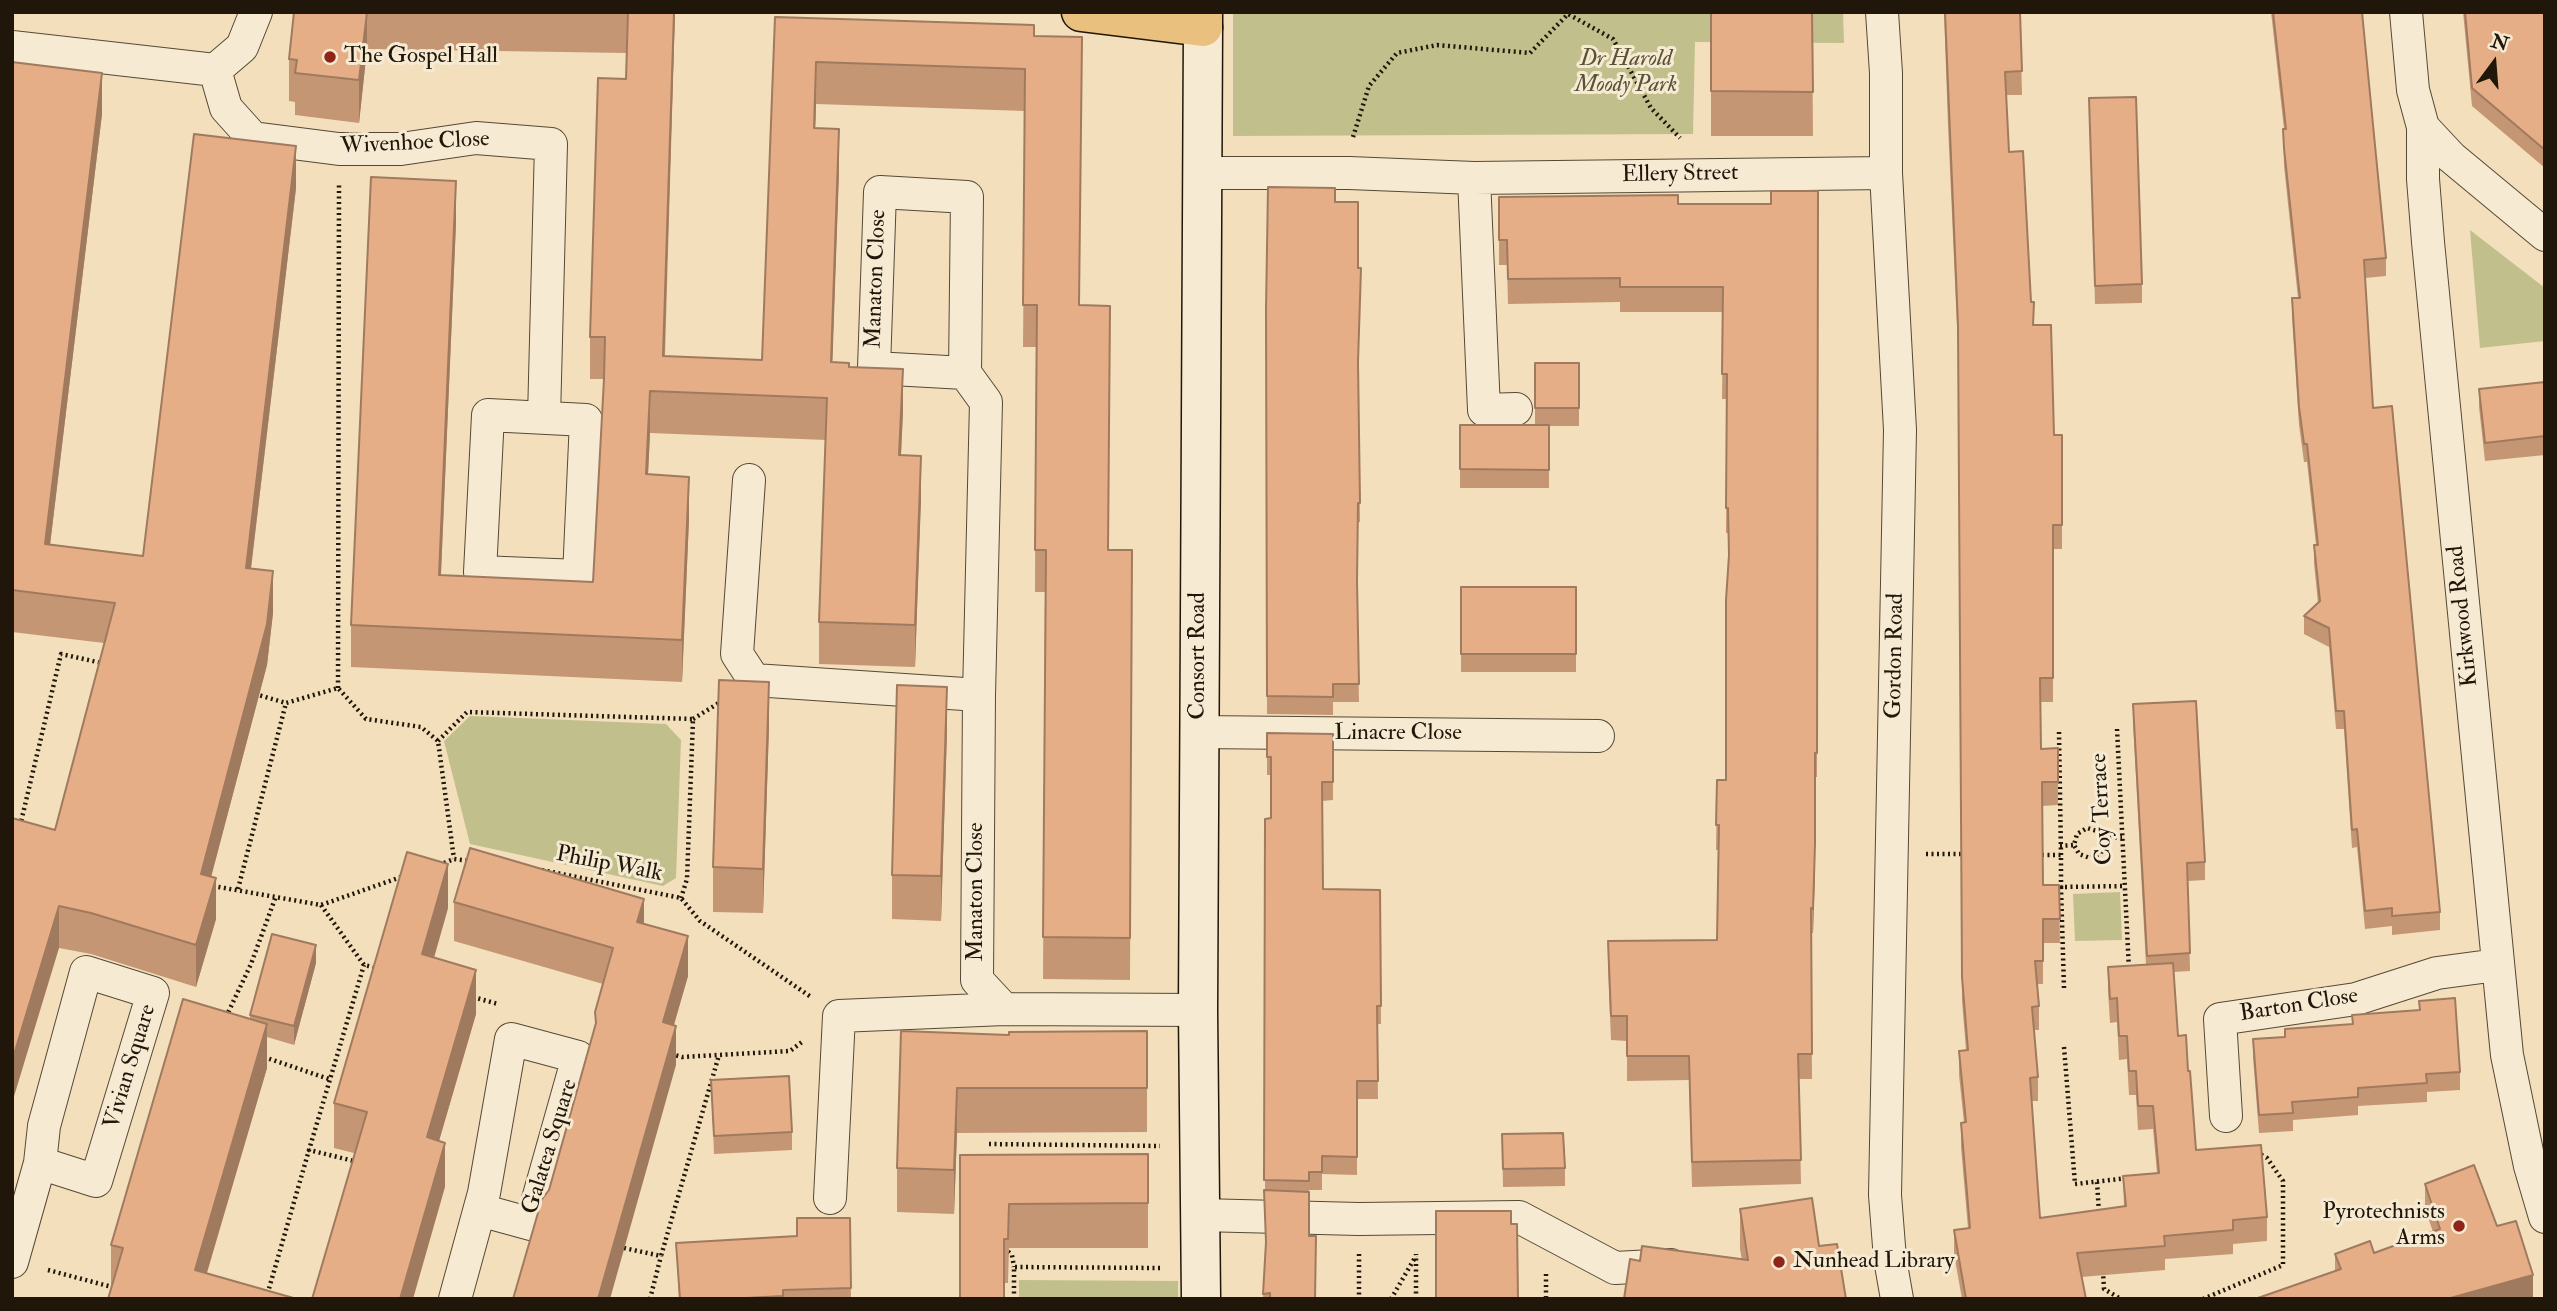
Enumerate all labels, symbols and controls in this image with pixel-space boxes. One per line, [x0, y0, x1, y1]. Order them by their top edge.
north arrow [2459, 28, 2529, 98]
text: N [2488, 29, 2511, 57]
place label: The Gospel Hall [344, 43, 498, 71]
park label: Dr Harold Moody Park [1575, 46, 1677, 100]
marker: The Gospel Hall [322, 49, 338, 65]
street label: Wivenhoe Close [340, 126, 490, 162]
street label: Ellery Street [1621, 160, 1739, 190]
street label: Manaton Close [861, 209, 893, 349]
street label: Kirkwood Road [2443, 544, 2485, 688]
street label: Consort Road [1185, 592, 1213, 720]
street label: Gordon Road [1881, 593, 1911, 719]
street label: Linacre Close [1334, 720, 1462, 748]
street label: Coy Terrace [2086, 752, 2120, 866]
street label: Manaton Close [963, 822, 991, 962]
street label: Philip Walk [553, 841, 665, 889]
street label: Barton Close [2238, 983, 2360, 1029]
street label: Vivian Square [99, 1001, 163, 1133]
street label: Galatea Square [517, 1076, 585, 1218]
place label: Pyrotechnists Arms [2322, 1199, 2445, 1253]
marker: Pyrotechnists Arms [2451, 1218, 2467, 1234]
place label: Nunhead Library [1793, 1248, 1955, 1276]
marker: Nunhead Library [1771, 1254, 1787, 1270]

